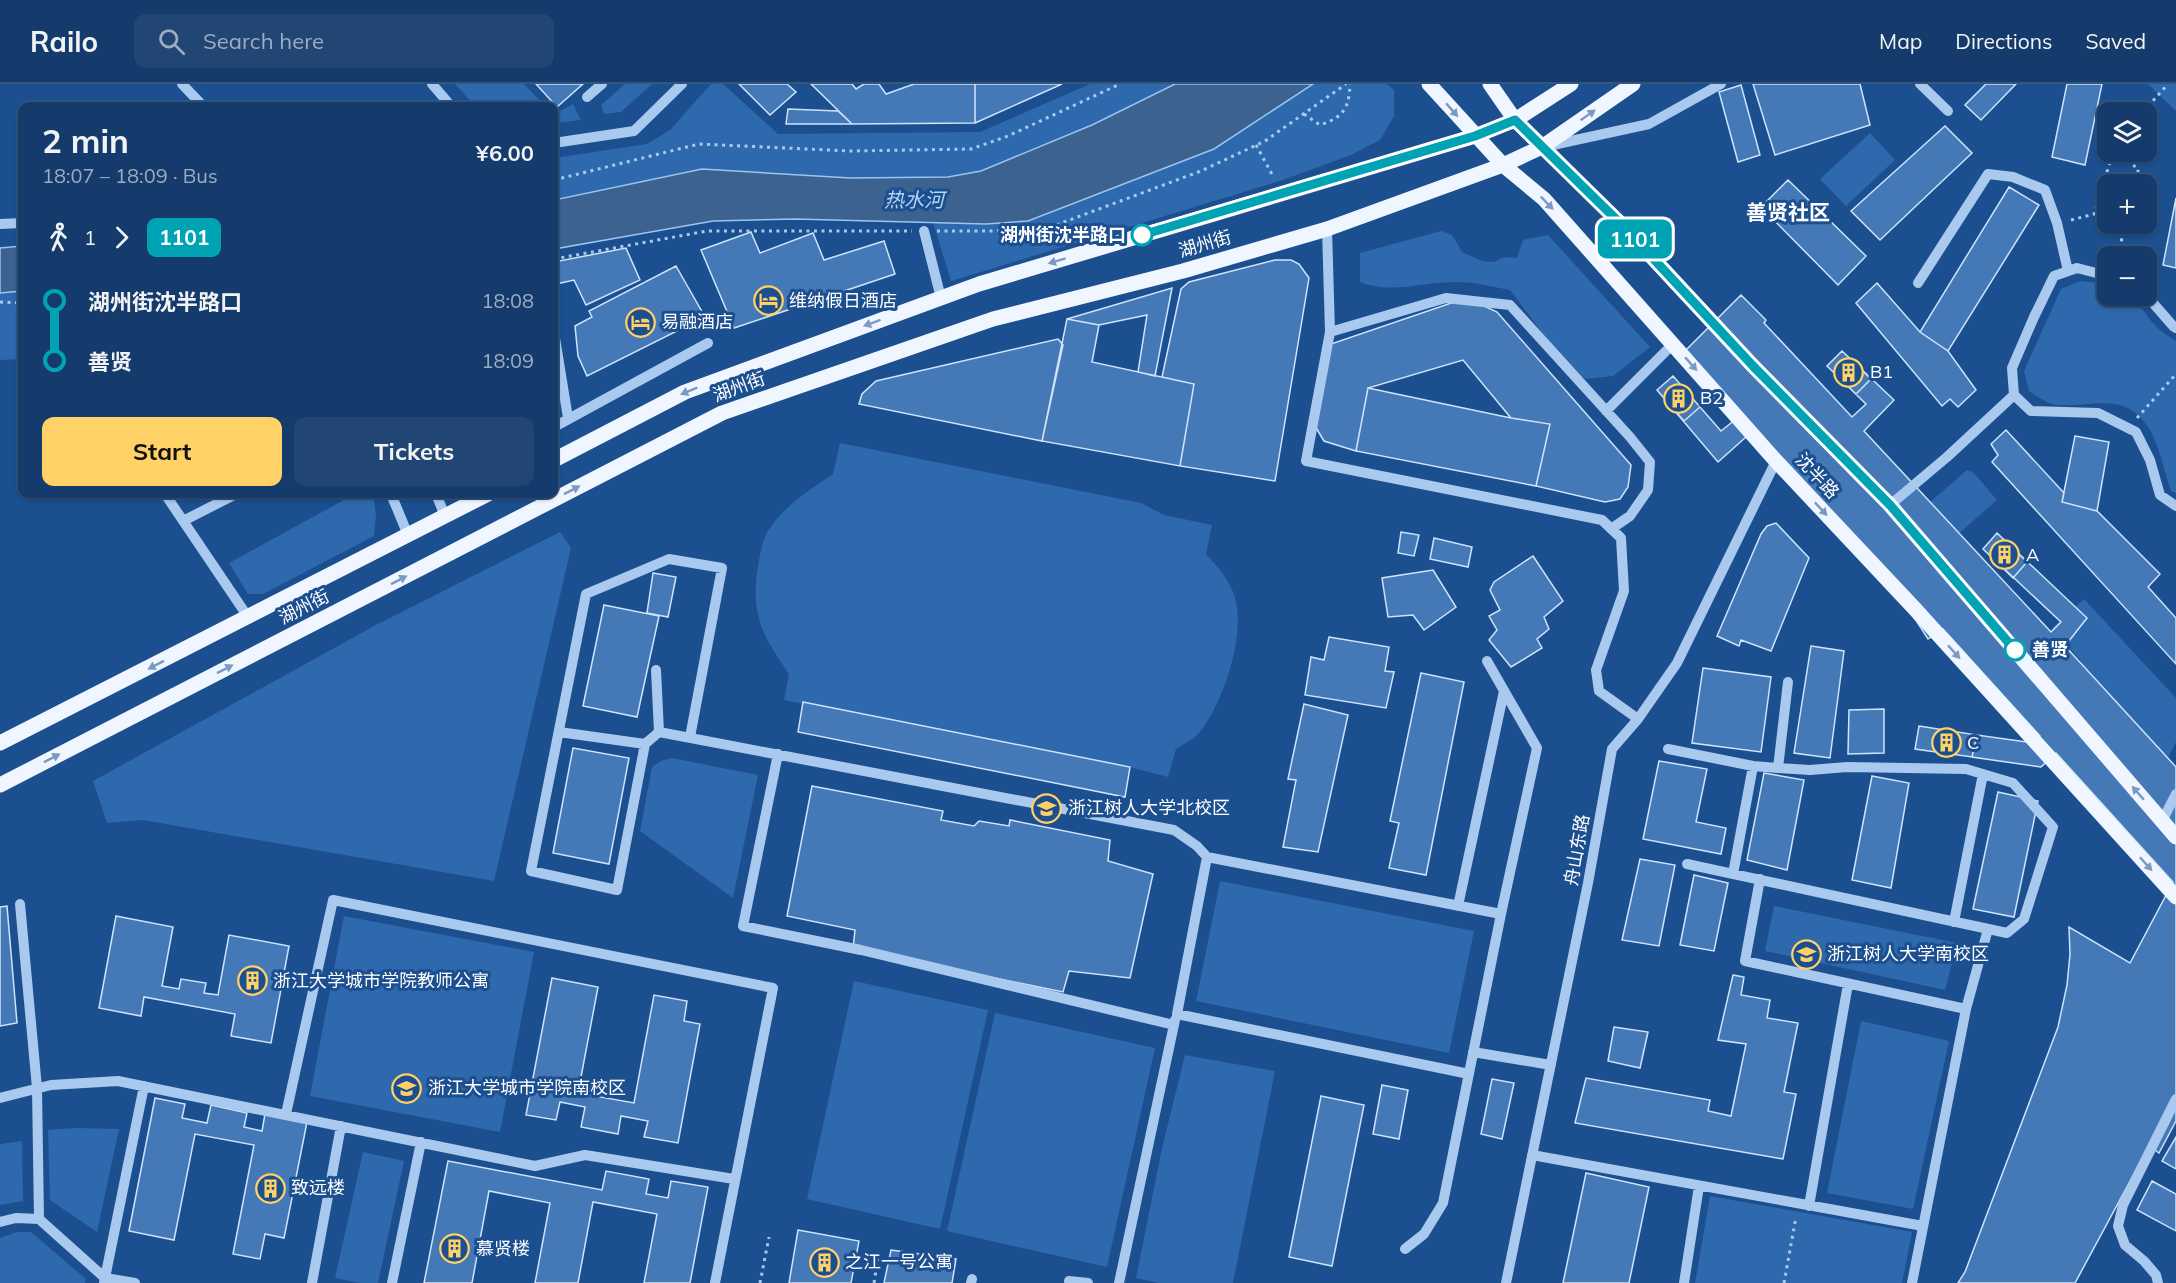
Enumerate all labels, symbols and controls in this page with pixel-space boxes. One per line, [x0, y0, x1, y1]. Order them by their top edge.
search box [134, 14, 554, 68]
text: Railo [30, 24, 98, 59]
icon: search [155, 25, 188, 58]
text: Search here [203, 27, 324, 55]
text: Map [1879, 28, 1922, 54]
text: Directions [1955, 28, 2052, 54]
text: Saved [2085, 28, 2146, 54]
one-way arrow [1445, 102, 1458, 117]
map controls [2097, 102, 2157, 306]
button: layers [2097, 102, 2157, 162]
one-way arrow [1579, 110, 1596, 121]
text: 2 min [42, 120, 129, 161]
text: ¥6.00 [476, 139, 534, 167]
text: 18:07 – 18:09 · Bus [42, 163, 218, 188]
button: + [2097, 174, 2157, 234]
water label: 热水河 [884, 187, 948, 212]
one-way arrow [1540, 196, 1554, 211]
district label: 善贤社区 [1746, 199, 1830, 225]
line badge: 1101 [1593, 220, 1677, 258]
icon: walk [42, 221, 75, 254]
icon: forward [105, 221, 138, 254]
place label: 湖州街沈半路口 [1000, 223, 1126, 246]
text: 1101 [159, 224, 209, 250]
marker: 湖州街沈半路口 [1131, 224, 1153, 246]
text: 1 [84, 225, 96, 250]
street label: 湖州街 [1176, 225, 1234, 262]
text: 1101 [1610, 226, 1660, 252]
button: − [2097, 246, 2157, 306]
one-way arrow [1048, 257, 1066, 266]
hotel icon: 维纳假日酒店 [752, 285, 784, 317]
text: 湖州街沈半路口 [88, 288, 242, 316]
text: 18:08 [481, 288, 534, 313]
place label: 维纳假日酒店 [789, 289, 897, 312]
hotel icon: 易融酒店 [624, 306, 656, 338]
place label: 易融酒店 [661, 310, 733, 333]
one-way arrow [863, 319, 881, 329]
text: 善贤 [88, 348, 132, 376]
text: 18:09 [481, 348, 534, 373]
one-way arrow [1684, 356, 1697, 371]
building icon: B1 [1833, 356, 1865, 388]
place label: B1 [1870, 360, 1893, 383]
street label: 湖州街 [710, 366, 768, 407]
building icon: B2 [1663, 382, 1695, 414]
place label: B2 [1700, 386, 1723, 409]
one-way arrow [680, 387, 698, 396]
button: Start [42, 417, 282, 486]
button: Tickets [294, 417, 534, 486]
street label: 沈半路 [1791, 448, 1844, 503]
one-way arrow [563, 486, 581, 496]
one-way arrow [1814, 502, 1828, 516]
building icon: A [1989, 539, 2021, 571]
place label: A [2026, 543, 2039, 566]
one-way arrow [390, 575, 407, 585]
street label: 湖州街 [274, 584, 333, 629]
place label: 善贤 [2032, 638, 2068, 661]
marker: 善贤 [2004, 639, 2026, 661]
one-way arrow [1947, 644, 1960, 659]
one-way arrow [147, 659, 165, 669]
one-way arrow [217, 664, 234, 674]
building icon: C [1930, 727, 1962, 759]
place label: C [1967, 731, 1979, 754]
one-way arrow [43, 754, 61, 764]
one-way arrow [2131, 785, 2144, 801]
school or university icon: 浙江树人大学北校区 [1031, 792, 1063, 824]
place label: 浙江树人大学北校区 [1068, 796, 1230, 819]
street label: 舟山东路 [1559, 812, 1594, 887]
one-way arrow [2138, 857, 2152, 871]
school or university icon: 浙江树人大学南校区 [1790, 938, 1822, 970]
place label: 浙江树人大学南校区 [1827, 942, 1989, 965]
building icon: 浙江大学城市学院教师公寓 [236, 965, 268, 997]
place label: 浙江大学城市学院教师公寓 [273, 969, 489, 992]
school or university icon: 浙江大学城市学院南校区 [391, 1072, 423, 1104]
place label: 浙江大学城市学院南校区 [428, 1076, 626, 1099]
building icon: 致远楼 [254, 1172, 286, 1204]
place label: 致远楼 [291, 1176, 345, 1199]
building icon: 慕贤楼 [439, 1233, 471, 1265]
place label: 慕贤楼 [476, 1237, 530, 1260]
building icon: 之江一号公寓 [808, 1246, 840, 1278]
place label: 之江一号公寓 [845, 1250, 953, 1273]

